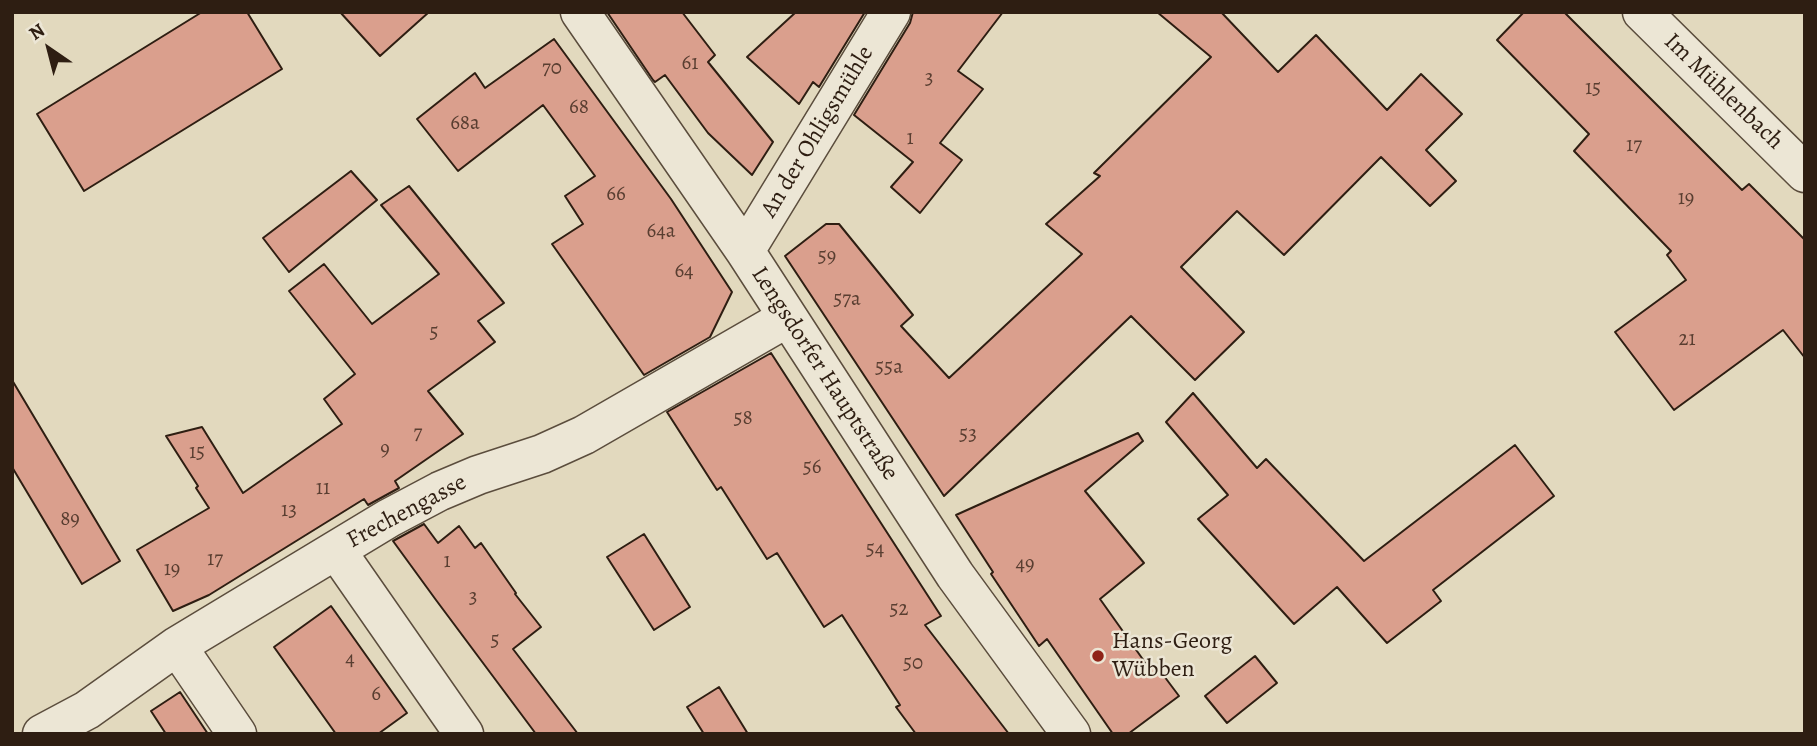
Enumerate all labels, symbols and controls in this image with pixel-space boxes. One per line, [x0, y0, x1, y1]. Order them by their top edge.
north arrow [14, 14, 84, 84]
text: N [24, 17, 50, 46]
street label: Im Mühlenbach [1657, 28, 1789, 156]
street label: An der Ohligsmühle [755, 41, 881, 223]
house number: 61 [682, 51, 698, 77]
house number: 70 [542, 56, 562, 82]
house number: 3 [925, 66, 933, 92]
house number: 15 [1585, 76, 1601, 102]
house number: 68 [569, 95, 589, 121]
house number: 68a [450, 111, 480, 137]
house number: 1 [906, 126, 914, 152]
house number: 17 [1626, 133, 1642, 159]
house number: 66 [606, 182, 626, 208]
house number: 19 [1678, 186, 1694, 212]
house number: 64a [646, 219, 676, 245]
house number: 59 [818, 244, 836, 270]
house number: 64 [674, 259, 694, 285]
street label: Lengsdorfer Hauptstraße [744, 262, 904, 486]
house number: 57a [833, 287, 861, 313]
house number: 5 [429, 320, 439, 346]
house number: 21 [1678, 327, 1696, 353]
house number: 55a [875, 355, 903, 381]
house number: 58 [733, 406, 753, 432]
house number: 7 [414, 421, 422, 447]
house number: 53 [959, 422, 977, 448]
house number: 9 [380, 437, 390, 463]
house number: 15 [189, 440, 205, 466]
house number: 56 [803, 455, 821, 481]
street label: Frechengasse [342, 468, 472, 556]
house number: 11 [316, 476, 330, 502]
house number: 13 [281, 498, 297, 524]
house number: 89 [60, 507, 80, 533]
house number: 54 [866, 537, 884, 563]
house number: 17 [207, 547, 223, 573]
house number: 1 [443, 549, 451, 575]
house number: 49 [1015, 552, 1035, 578]
house number: 19 [164, 557, 180, 583]
house number: 3 [469, 585, 477, 611]
house number: 52 [889, 597, 909, 623]
house number: 5 [490, 628, 500, 654]
place label: Hans-Georg Wübben [1112, 628, 1232, 684]
house number: 4 [345, 647, 355, 673]
marker: Hans-Georg Wübben [1090, 648, 1106, 664]
house number: 50 [903, 651, 923, 677]
house number: 6 [371, 682, 381, 708]

